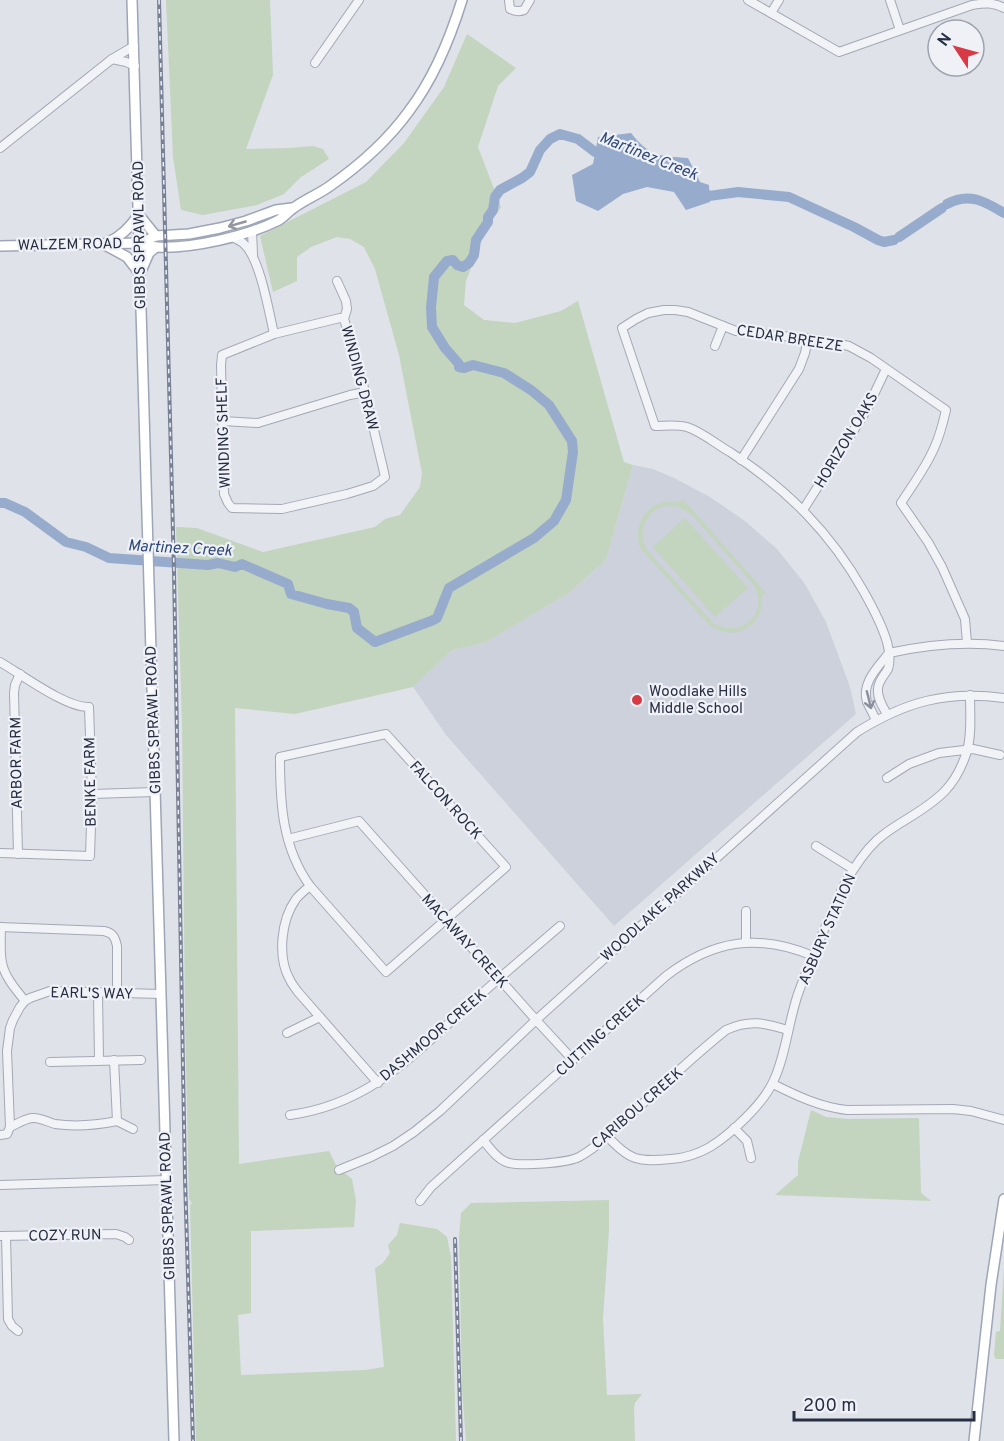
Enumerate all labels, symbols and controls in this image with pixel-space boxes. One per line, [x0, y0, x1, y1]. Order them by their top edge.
north arrow [926, 18, 986, 78]
text: N [934, 30, 957, 51]
water label: Martinez Creek [596, 128, 701, 186]
street label: GIBBS SPRAWL ROAD [130, 161, 151, 309]
one-way arrow [227, 219, 246, 230]
street label: WALZEM ROAD [17, 235, 123, 256]
street label: CEDAR BREEZE [735, 322, 844, 357]
street label: WINDING DRAW [335, 324, 382, 433]
street label: WINDING SHELF [213, 377, 236, 489]
street label: HORIZON OAKS [811, 389, 883, 492]
water label: Martinez Creek [127, 536, 233, 562]
street label: GIBBS SPRAWL ROAD [142, 645, 167, 795]
place label: Woodlake Hills Middle School [649, 683, 747, 719]
one-way arrow [863, 690, 875, 709]
marker: Woodlake Hills Middle School [630, 693, 644, 707]
street label: ARBOR FARM [7, 717, 28, 809]
street label: BENKE FARM [81, 737, 102, 827]
street label: FALCON ROCK [405, 758, 485, 844]
street label: WOODLAKE PARKWAY [598, 849, 725, 967]
street label: ASBURY STATION [795, 871, 861, 988]
street label: MACAWAY CREEK [416, 891, 511, 993]
street label: EARL'S WAY [50, 984, 134, 1005]
street label: DASHMOOR CREEK [377, 986, 491, 1086]
street label: CUTTING CREEK [552, 991, 650, 1081]
street label: CARIBOU CREEK [588, 1064, 688, 1154]
street label: GIBBS SPRAWL ROAD [156, 1131, 181, 1281]
street label: COZY RUN [28, 1226, 102, 1247]
scale bar [794, 1384, 974, 1422]
text: 200 m [803, 1395, 856, 1418]

